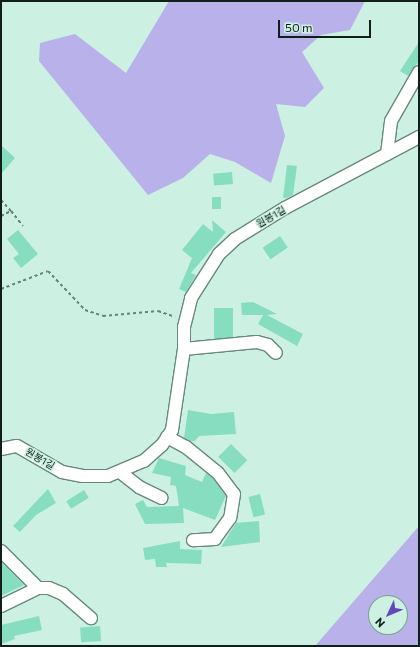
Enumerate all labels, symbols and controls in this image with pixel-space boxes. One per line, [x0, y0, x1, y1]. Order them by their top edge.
scale bar [280, 12, 373, 38]
text: 50 m [285, 20, 313, 34]
street label: 원봉1길 [254, 204, 288, 230]
street label: 원봉1길 [23, 446, 57, 472]
north arrow [368, 595, 408, 635]
text: N [372, 616, 387, 630]

